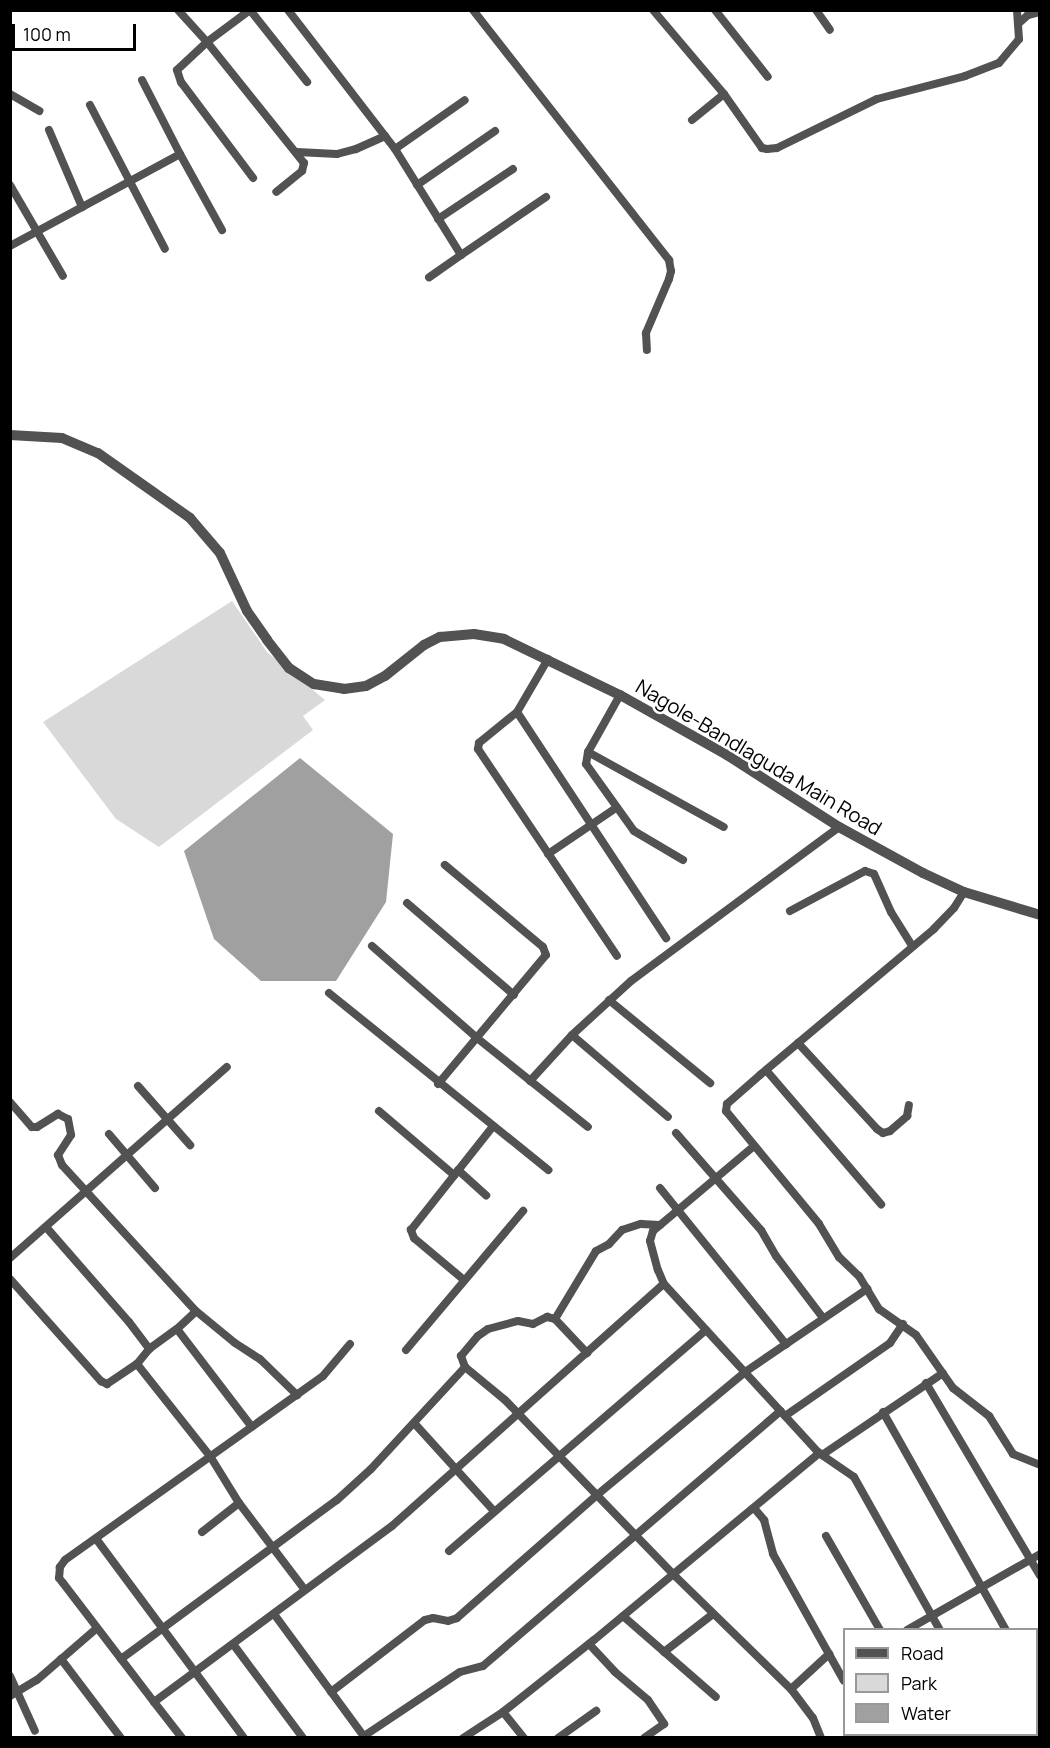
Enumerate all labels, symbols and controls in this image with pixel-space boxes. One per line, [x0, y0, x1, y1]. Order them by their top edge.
scale bar [15, 12, 140, 50]
text: 100 m [23, 22, 71, 46]
street label: Nagole-Bandlaguda Main Road [632, 674, 886, 840]
legend [843, 1628, 1038, 1736]
text: Road [901, 1641, 944, 1665]
text: Park [901, 1671, 937, 1695]
text: Water [901, 1701, 951, 1725]

